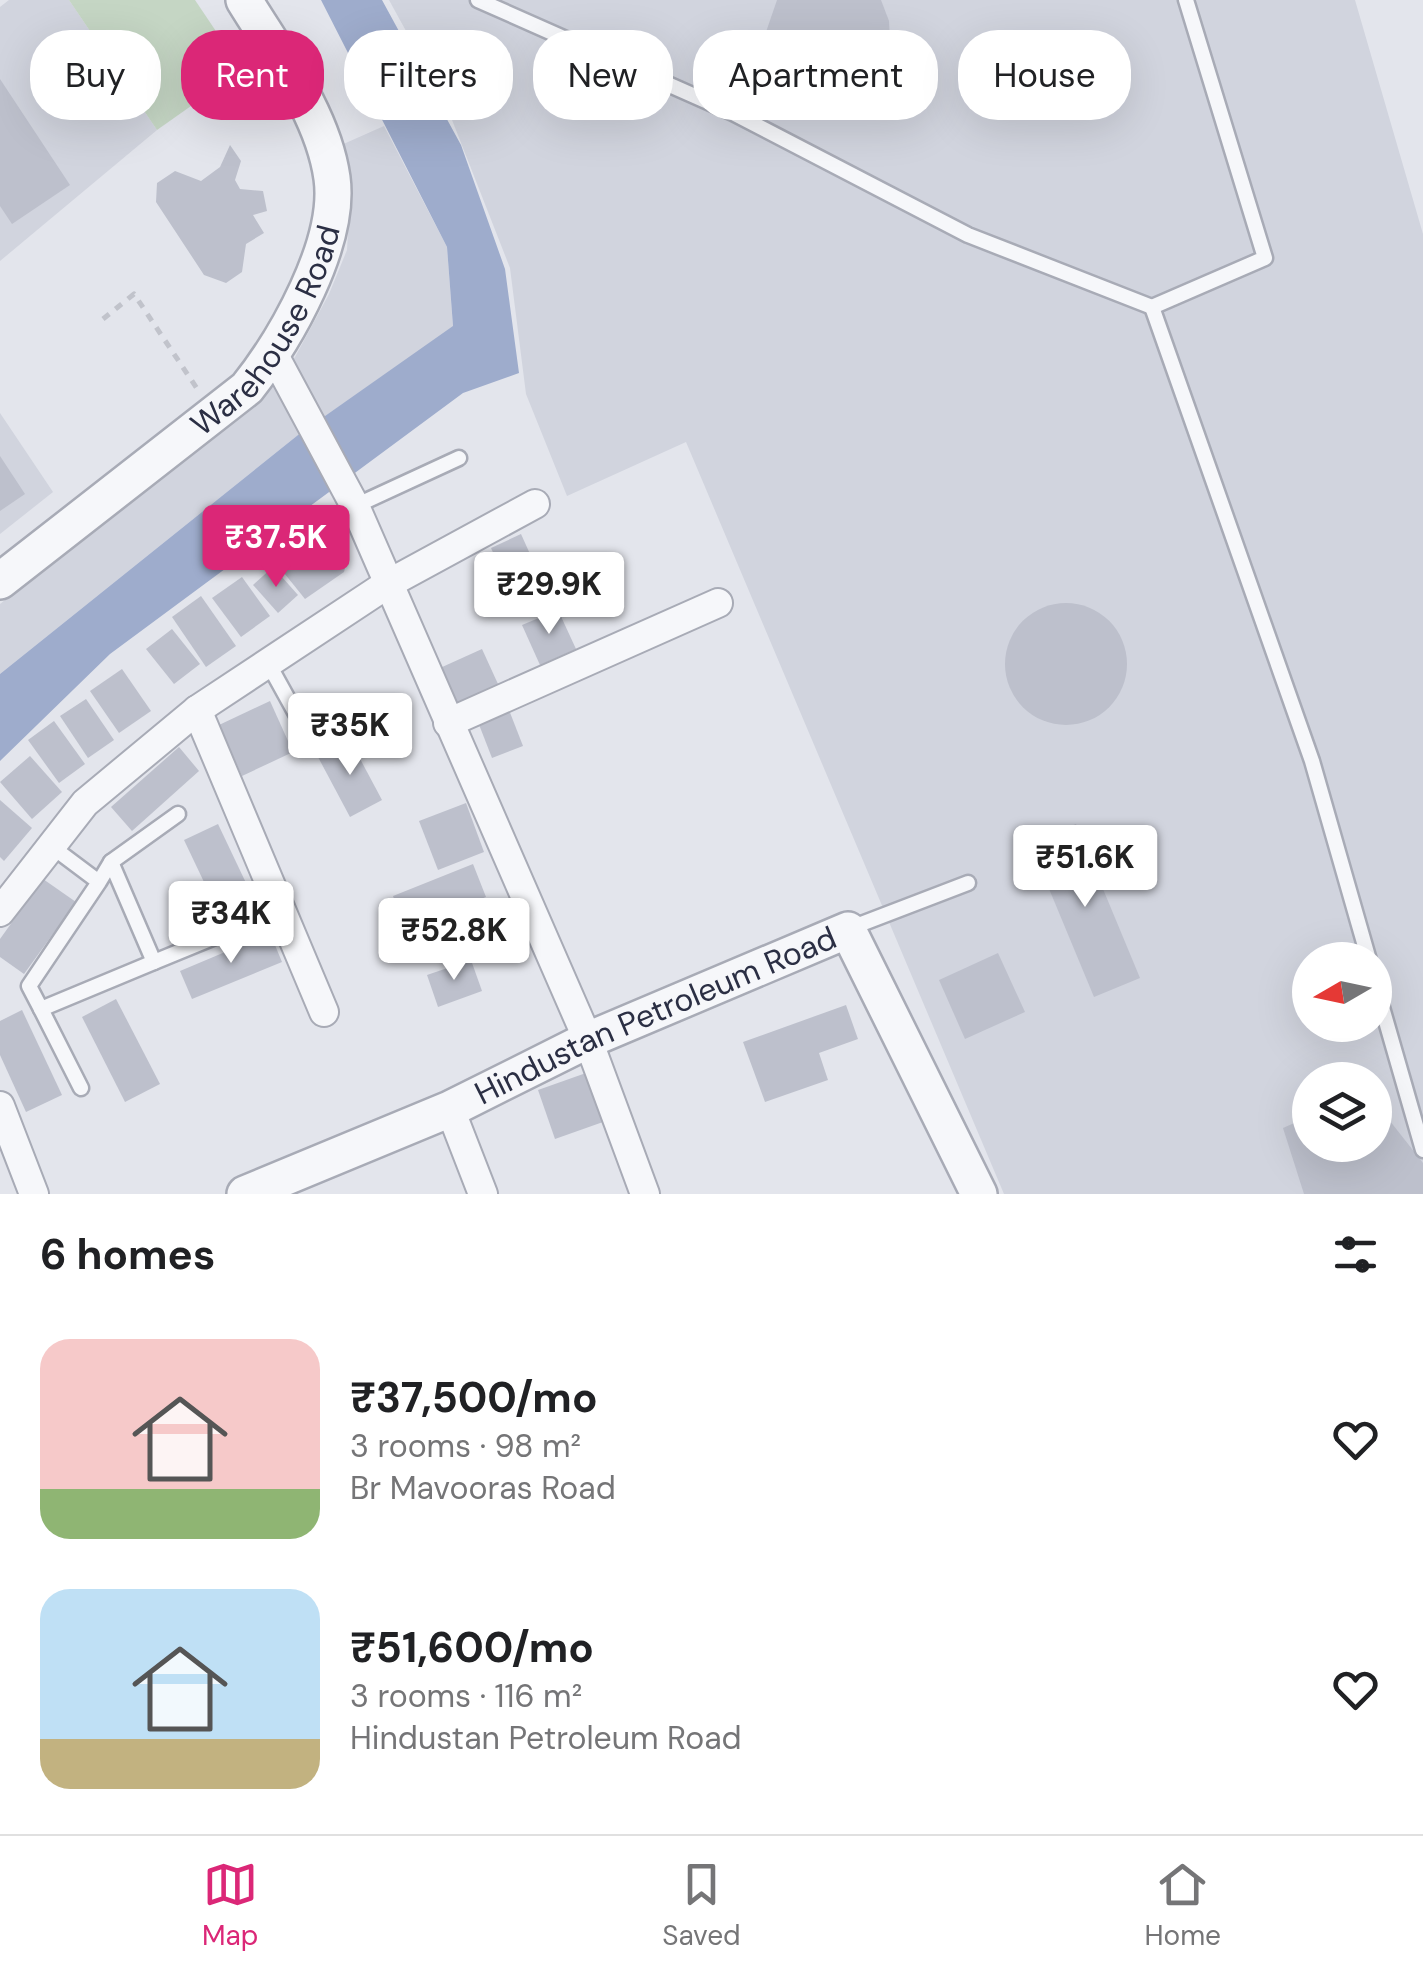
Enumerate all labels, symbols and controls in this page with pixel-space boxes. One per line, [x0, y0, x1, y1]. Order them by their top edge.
chip: Buy [30, 30, 161, 120]
chip: Rent [181, 30, 324, 120]
chip: Filters [344, 30, 513, 120]
chip: New [533, 30, 673, 120]
chip: Apartment [693, 30, 938, 120]
chip: House [958, 30, 1131, 120]
street label: Warehouse Road [182, 221, 350, 445]
pin: ₹37.5K [195, 505, 357, 590]
text: ₹37.5K [225, 516, 327, 558]
pin: ₹29.9K [468, 552, 630, 637]
text: ₹29.9K [496, 563, 602, 605]
pin: ₹35K [291, 693, 409, 778]
text: ₹35K [310, 704, 390, 746]
pin: ₹51.6K [1004, 825, 1166, 910]
text: ₹51.6K [1035, 836, 1135, 878]
pin: ₹34K [172, 881, 290, 966]
text: ₹34K [191, 892, 271, 934]
pin: ₹52.8K [373, 898, 535, 983]
text: ₹52.8K [400, 909, 508, 951]
street label: Hindustan Petroleum Road [468, 916, 843, 1114]
north arrow [1292, 942, 1392, 1042]
map controls [1292, 942, 1392, 1162]
button: layers [1292, 1062, 1392, 1162]
text: 6 homes [40, 1227, 215, 1282]
icon: filters [1328, 1227, 1383, 1282]
text: ₹37,500/mo [350, 1370, 598, 1425]
icon: home [120, 1379, 240, 1499]
icon: heart [1328, 1412, 1383, 1467]
text: 3 rooms · 98 m² [350, 1425, 581, 1467]
text: Br Mavooras Road [350, 1467, 616, 1509]
text: ₹51,600/mo [350, 1620, 594, 1675]
icon: home [120, 1629, 240, 1749]
icon: heart [1328, 1662, 1383, 1717]
text: 3 rooms · 116 m² [350, 1675, 582, 1717]
text: Hindustan Petroleum Road [350, 1717, 742, 1759]
tab: Map [202, 1857, 258, 1954]
tab: Saved [662, 1857, 741, 1954]
tab: Home [1145, 1857, 1221, 1954]

